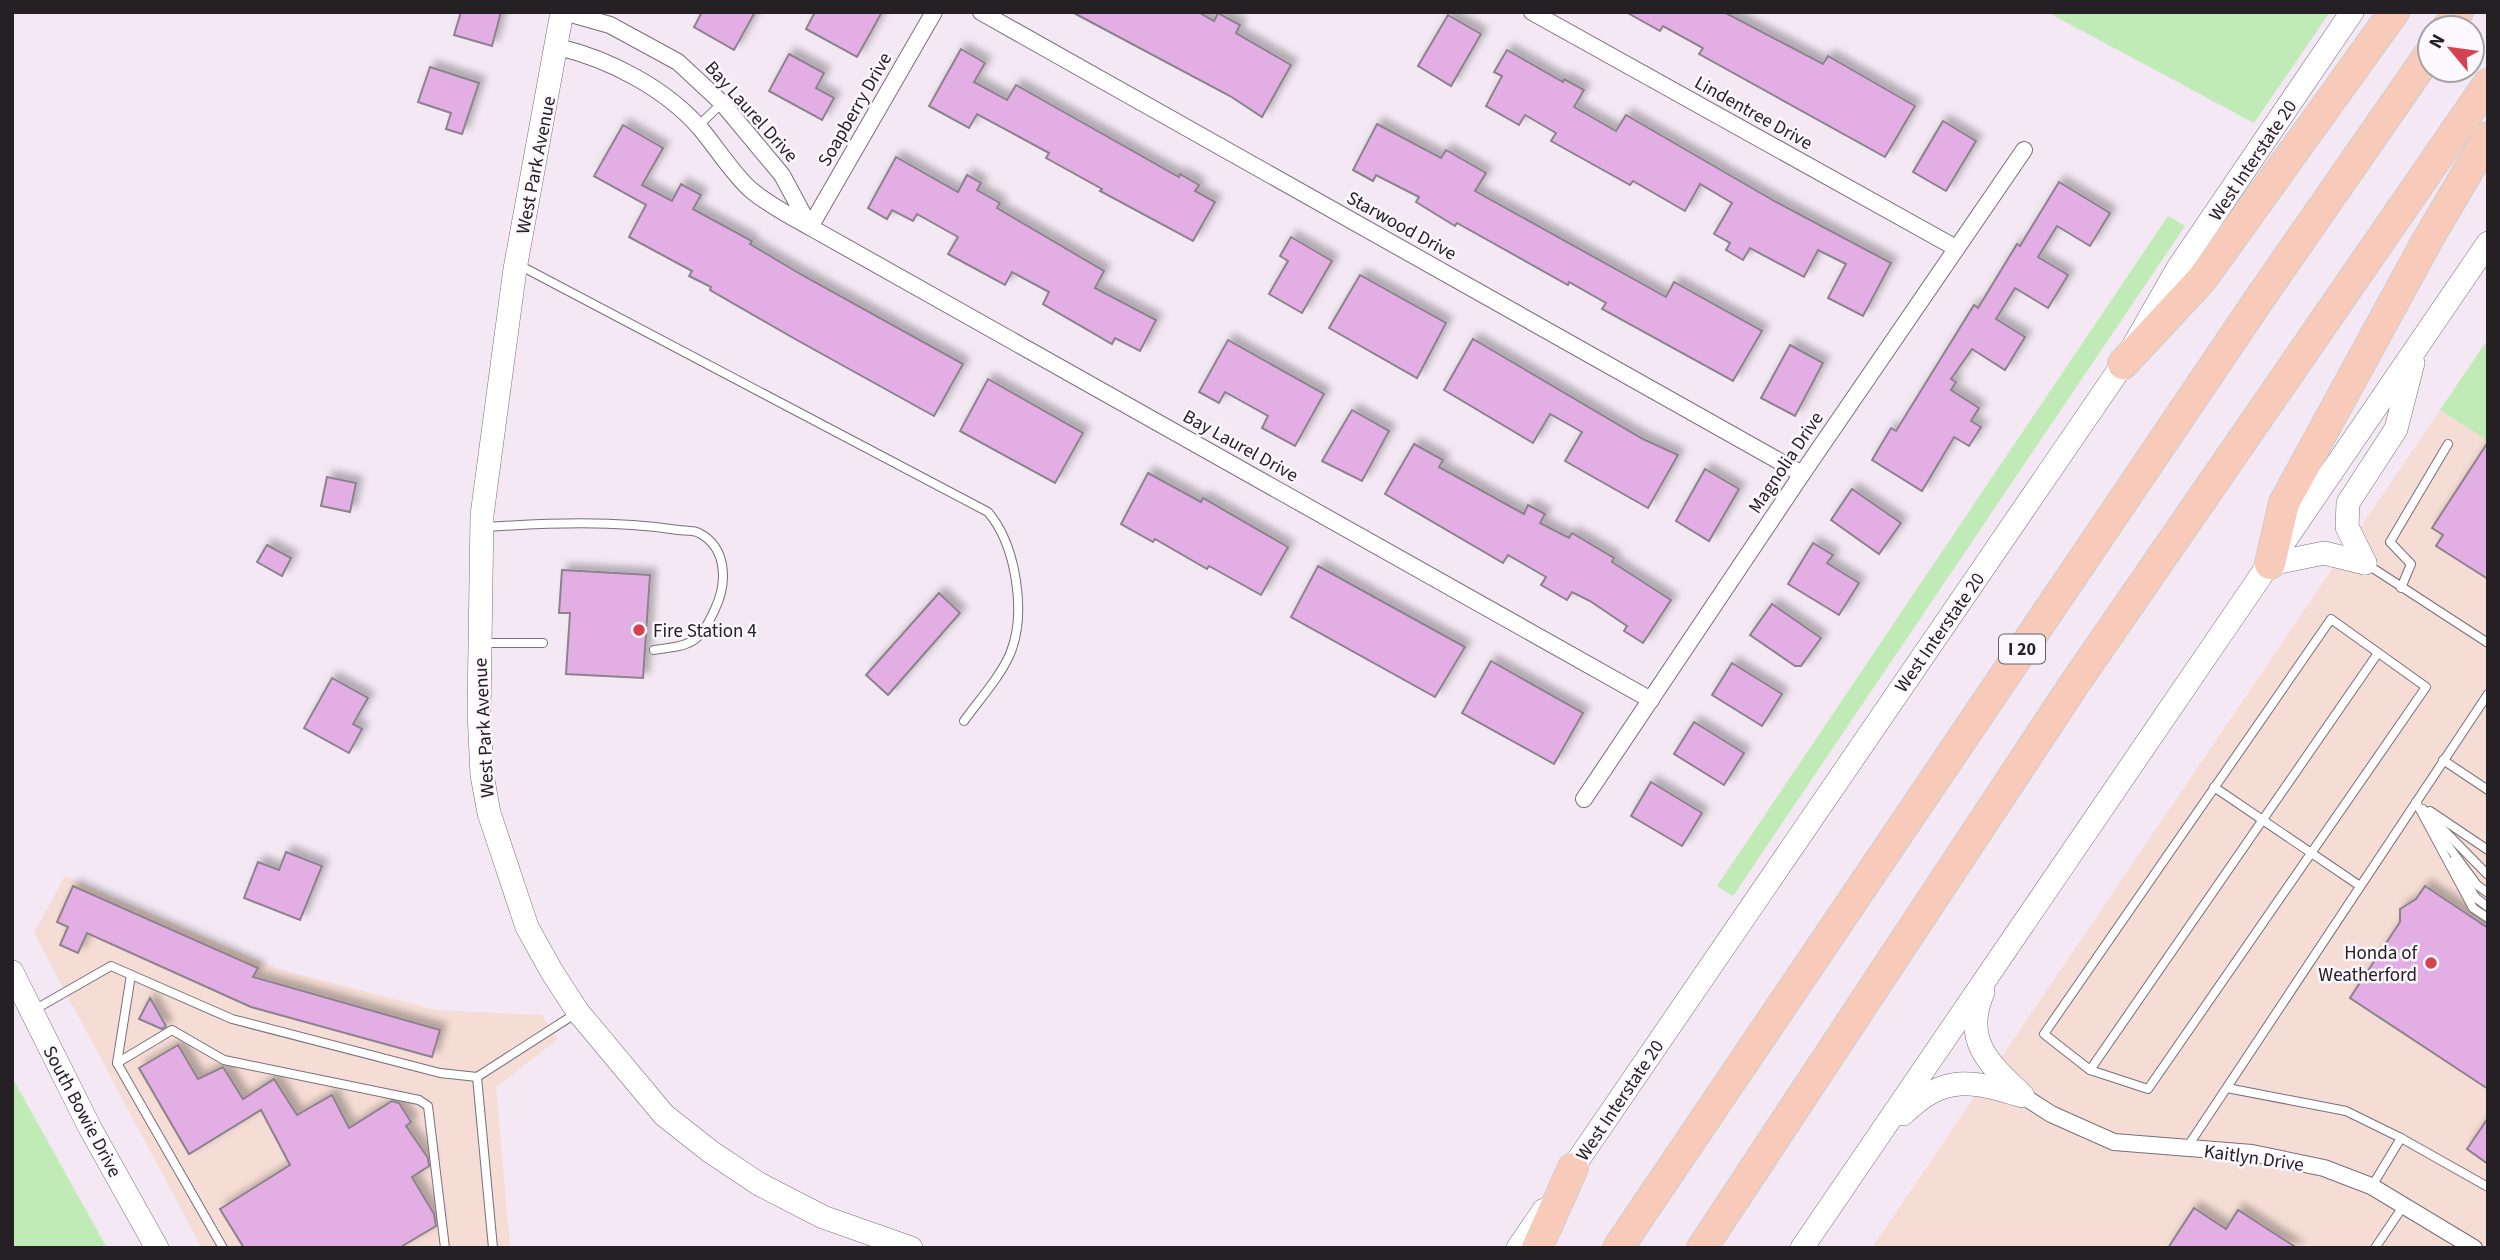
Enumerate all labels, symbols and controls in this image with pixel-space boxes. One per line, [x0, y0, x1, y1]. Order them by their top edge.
north arrow [2416, 14, 2486, 84]
text: N [2423, 29, 2452, 54]
street label: Soapberry Drive [812, 48, 899, 172]
street label: Bay Laurel Drive [698, 55, 804, 169]
street label: Lindentree Drive [1689, 70, 1817, 157]
street label: West Park Avenue [510, 94, 563, 237]
street label: West Interstate 20 [2203, 95, 2304, 227]
street label: Starwood Drive [1341, 185, 1461, 268]
street label: Bay Laurel Drive [1178, 403, 1303, 489]
street label: Magnolia Drive [1742, 406, 1830, 519]
street label: West Interstate 20 [1889, 567, 1992, 698]
place label: Fire Station 4 [653, 618, 757, 645]
marker: Fire Station 4 [631, 622, 647, 638]
road number: I 20 [1999, 634, 2045, 664]
street label: West Park Avenue [467, 657, 502, 799]
place label: Honda of Weatherford [2318, 940, 2418, 989]
marker: Honda of Weatherford [2423, 955, 2439, 971]
street label: West Interstate 20 [1570, 1035, 1671, 1167]
street label: South Bowie Drive [36, 1041, 128, 1182]
street label: Kaitlyn Drive [2202, 1138, 2306, 1179]

